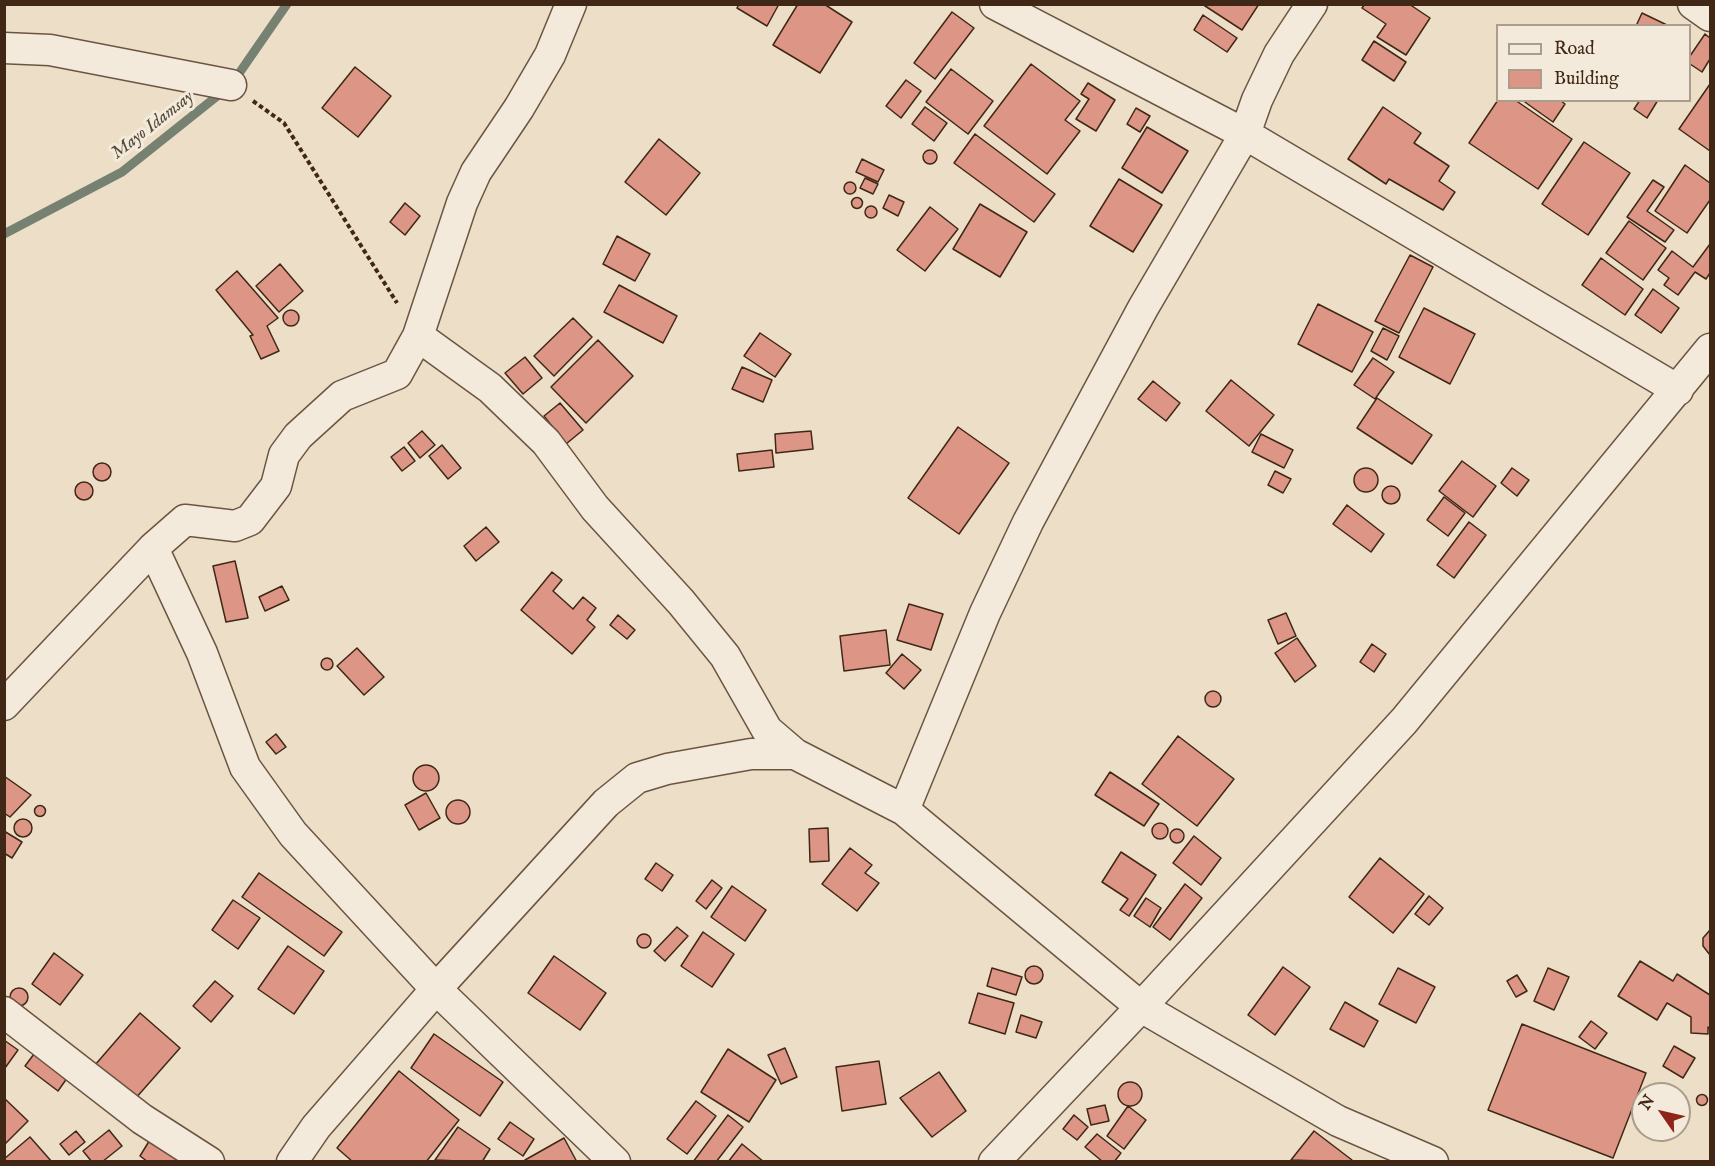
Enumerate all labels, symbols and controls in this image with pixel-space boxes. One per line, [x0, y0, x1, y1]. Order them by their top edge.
legend [1496, 24, 1691, 102]
text: Road [1554, 38, 1595, 61]
text: Building [1554, 68, 1619, 91]
water label: Mayo Idamsay [108, 87, 198, 165]
north arrow [1631, 1082, 1691, 1142]
text: N [1636, 1092, 1660, 1114]

